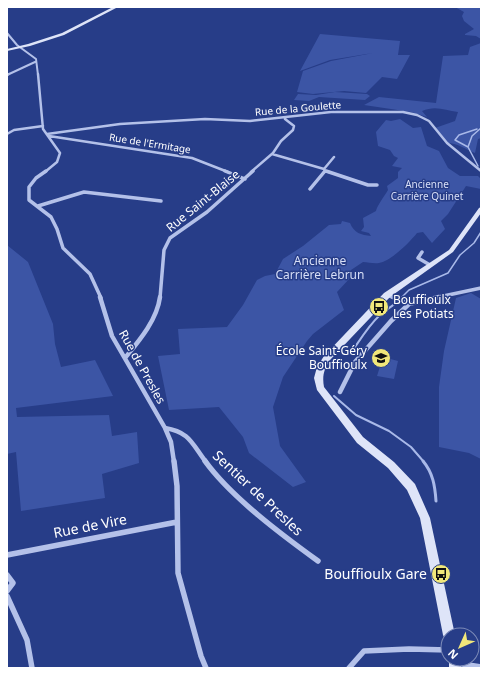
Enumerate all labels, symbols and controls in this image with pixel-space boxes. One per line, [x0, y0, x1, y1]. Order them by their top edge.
street label: Rue de la Goulette [254, 97, 342, 119]
street label: Rue de l'Ermitage [108, 130, 192, 156]
street label: Rue Saint-Blaise [162, 166, 243, 236]
park label: Ancienne Carrière Quinet [391, 177, 464, 203]
park label: Ancienne Carrière Lebrun [276, 252, 364, 283]
place label: Bouffioulx Les Potiats [393, 291, 454, 322]
bus stop icon: Bouffioulx Les Potiats [368, 296, 390, 318]
street label: Rue de Presles [115, 327, 170, 407]
place label: École Saint-Géry Bouffioulx [276, 342, 368, 373]
school or university icon: École Saint-Géry Bouffioulx [370, 347, 392, 369]
street label: Sentier de Presles [209, 446, 308, 540]
street label: Rue de Vire [52, 509, 128, 542]
bus stop icon: Bouffioulx Gare [430, 563, 452, 585]
place label: Bouffioulx Gare [324, 564, 427, 583]
north arrow [440, 627, 480, 667]
text: N [444, 646, 461, 663]

